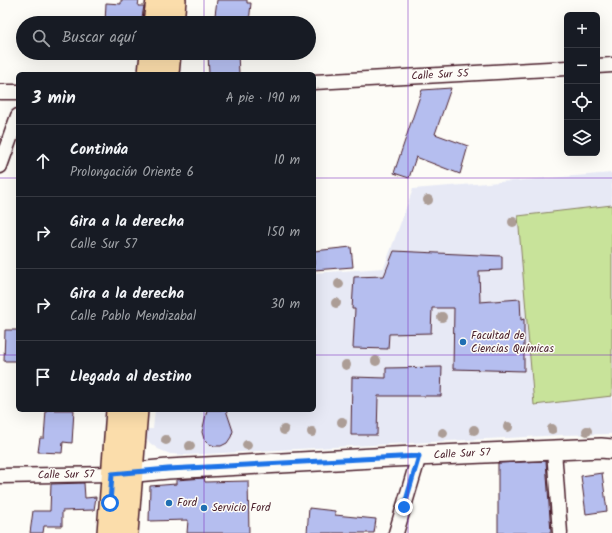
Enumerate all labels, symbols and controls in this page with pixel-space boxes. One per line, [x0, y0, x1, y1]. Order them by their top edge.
map controls [564, 12, 600, 156]
button: + [564, 12, 600, 48]
search box [16, 16, 316, 60]
text: Buscar aquí [62, 26, 135, 50]
icon: search [30, 27, 52, 49]
button: − [564, 48, 600, 84]
street label: Calle Sur 55 [411, 64, 470, 85]
button: locate [564, 84, 600, 120]
text: 3 min [32, 85, 76, 112]
text: A pie · 190 m [226, 88, 300, 109]
button: layers [564, 120, 600, 156]
text: Continúa [70, 138, 128, 162]
icon: ahead [32, 150, 54, 172]
text: 10 m [274, 150, 300, 171]
text: Prolongación Oriente 6 [70, 162, 194, 183]
text: Gira a la derecha [70, 210, 184, 234]
icon: right [32, 222, 54, 244]
text: 150 m [267, 222, 300, 243]
text: Calle Sur 57 [70, 234, 137, 255]
text: Gira a la derecha [70, 282, 184, 306]
icon: right [32, 294, 54, 316]
text: 30 m [271, 294, 300, 315]
text: Calle Pablo Mendizabal [70, 306, 196, 327]
place label: Facultad de Ciencias Químicas [471, 327, 554, 358]
marker: Facultad de Ciencias Químicas [458, 337, 468, 347]
text: Llegada al destino [70, 365, 192, 389]
icon: arrive [32, 366, 54, 388]
street label: Calle Sur 57 [433, 443, 492, 464]
street label: Calle Sur 57 [38, 465, 95, 484]
route start [101, 494, 119, 512]
place label: Ford [177, 494, 197, 512]
marker: Ford [164, 498, 174, 508]
route end [395, 498, 413, 516]
place label: Servicio Ford [212, 499, 271, 517]
marker: Servicio Ford [199, 503, 209, 513]

